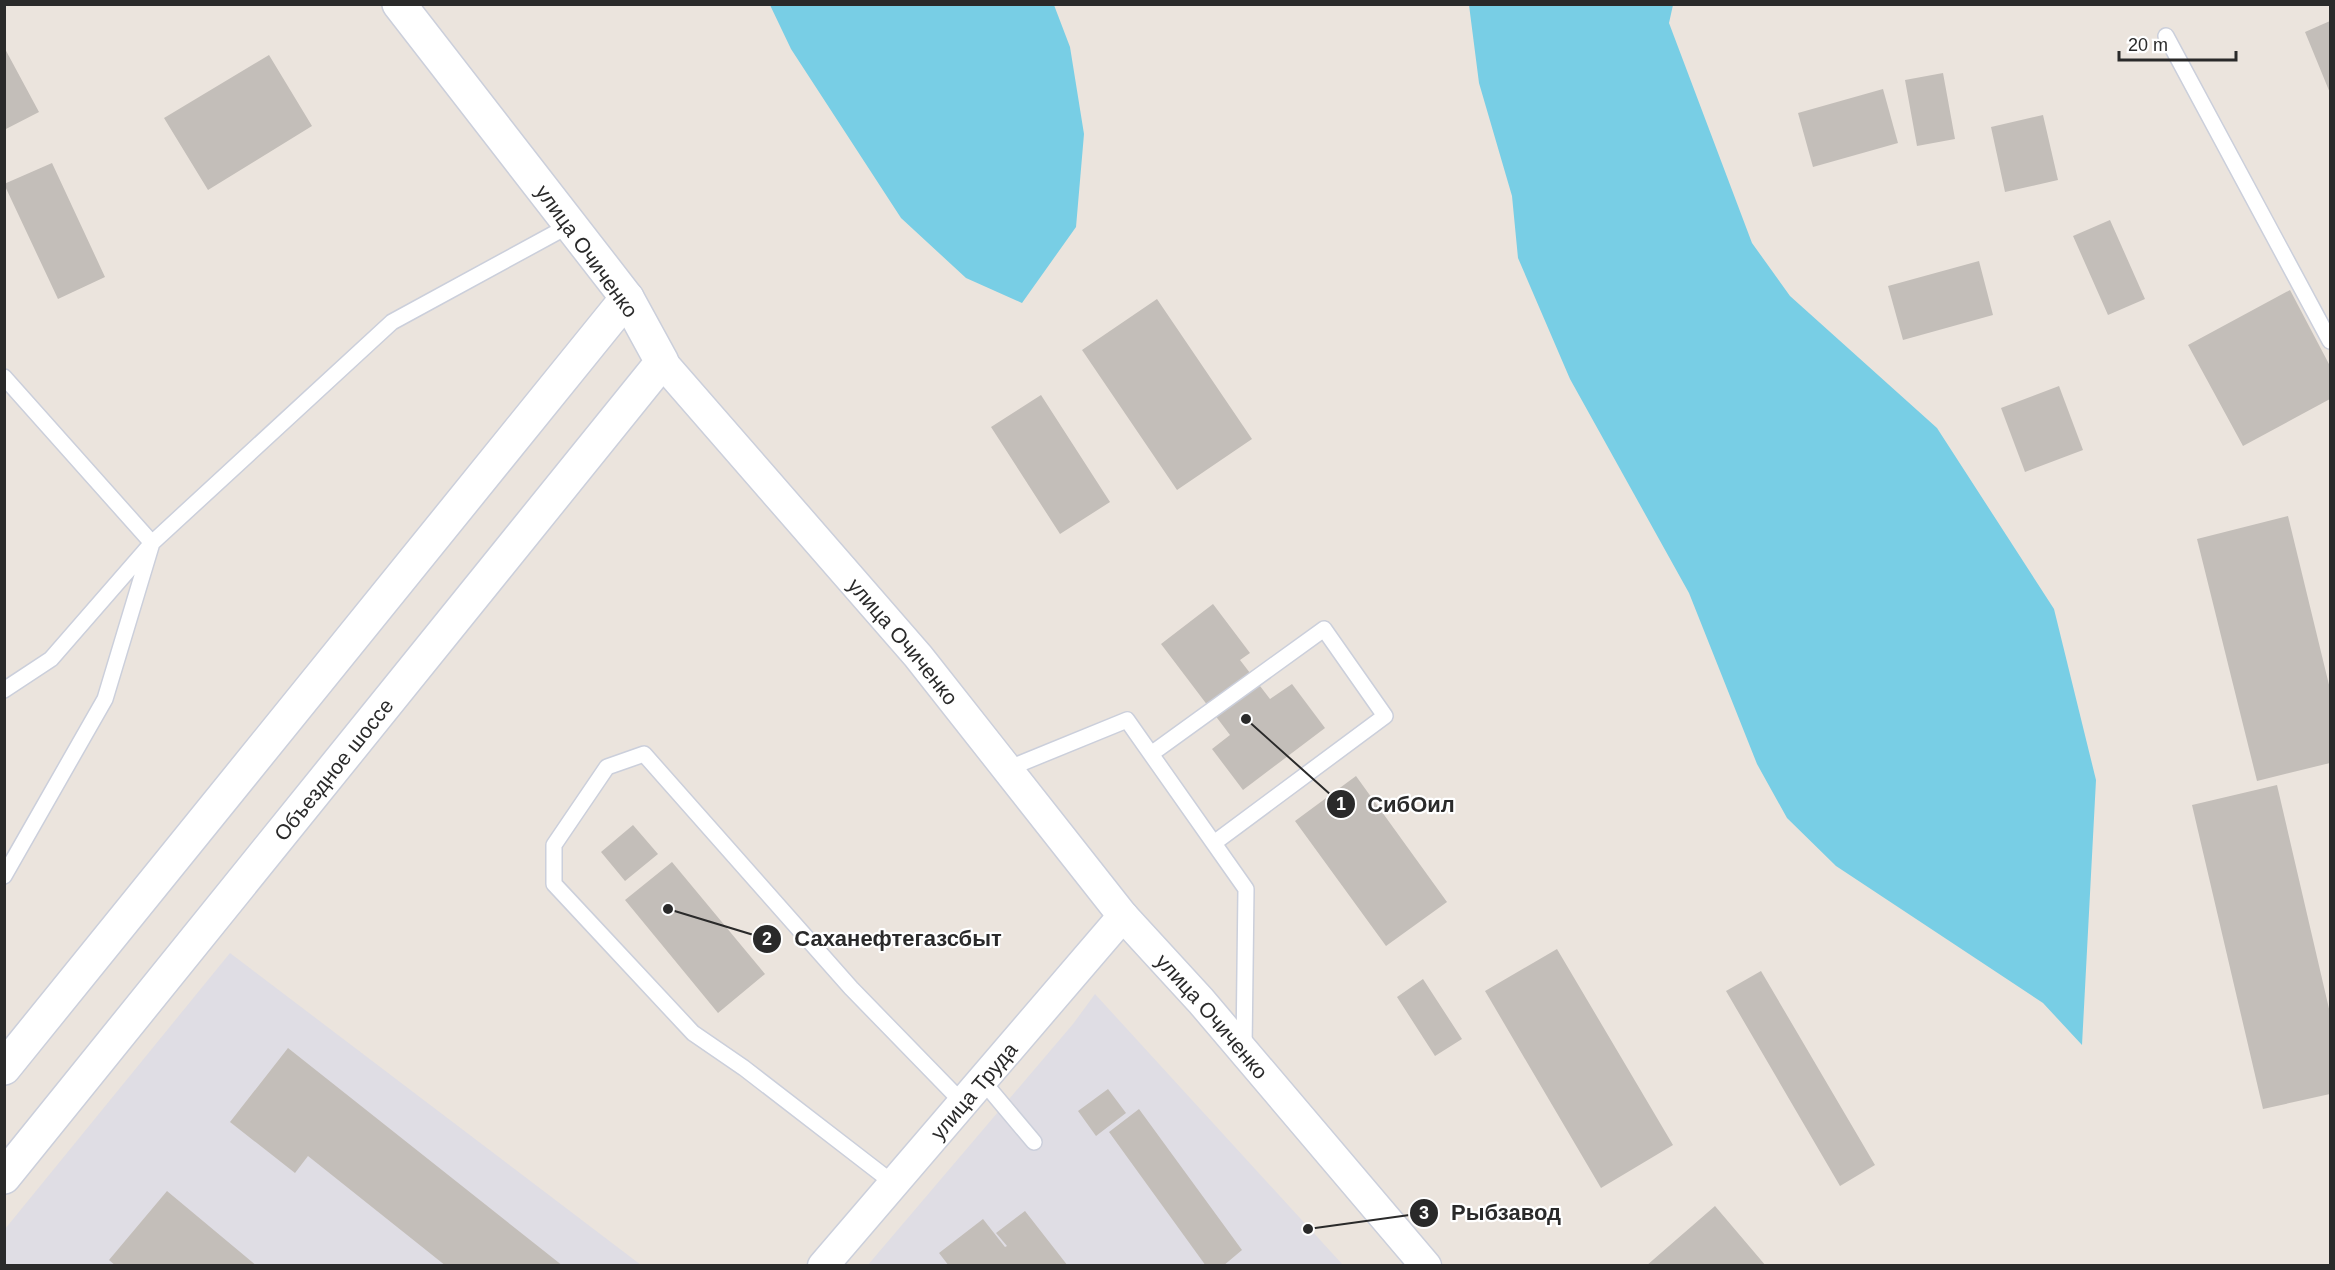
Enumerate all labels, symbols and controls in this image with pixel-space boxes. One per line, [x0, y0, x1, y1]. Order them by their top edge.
scale bar [2119, 24, 2236, 62]
text: 20 m [2128, 35, 2168, 55]
street label: улица Очиченко [531, 180, 643, 322]
street label: улица Очиченко [844, 573, 963, 709]
street label: Объездное шоссе [269, 694, 397, 845]
callout: СибОил [1326, 784, 1467, 824]
text: СибОил [1367, 792, 1455, 817]
text: 1 [1336, 794, 1346, 814]
callout: Саханефтегазсбыт [752, 919, 1014, 959]
text: Саханефтегазсбыт [794, 926, 1002, 951]
text: 2 [762, 929, 772, 949]
street label: улица Очиченко [1152, 949, 1273, 1083]
street label: улица Труда [925, 1037, 1021, 1144]
callout: Рыбзавод [1409, 1193, 1573, 1233]
text: Рыбзавод [1451, 1200, 1561, 1225]
text: 3 [1419, 1203, 1429, 1223]

